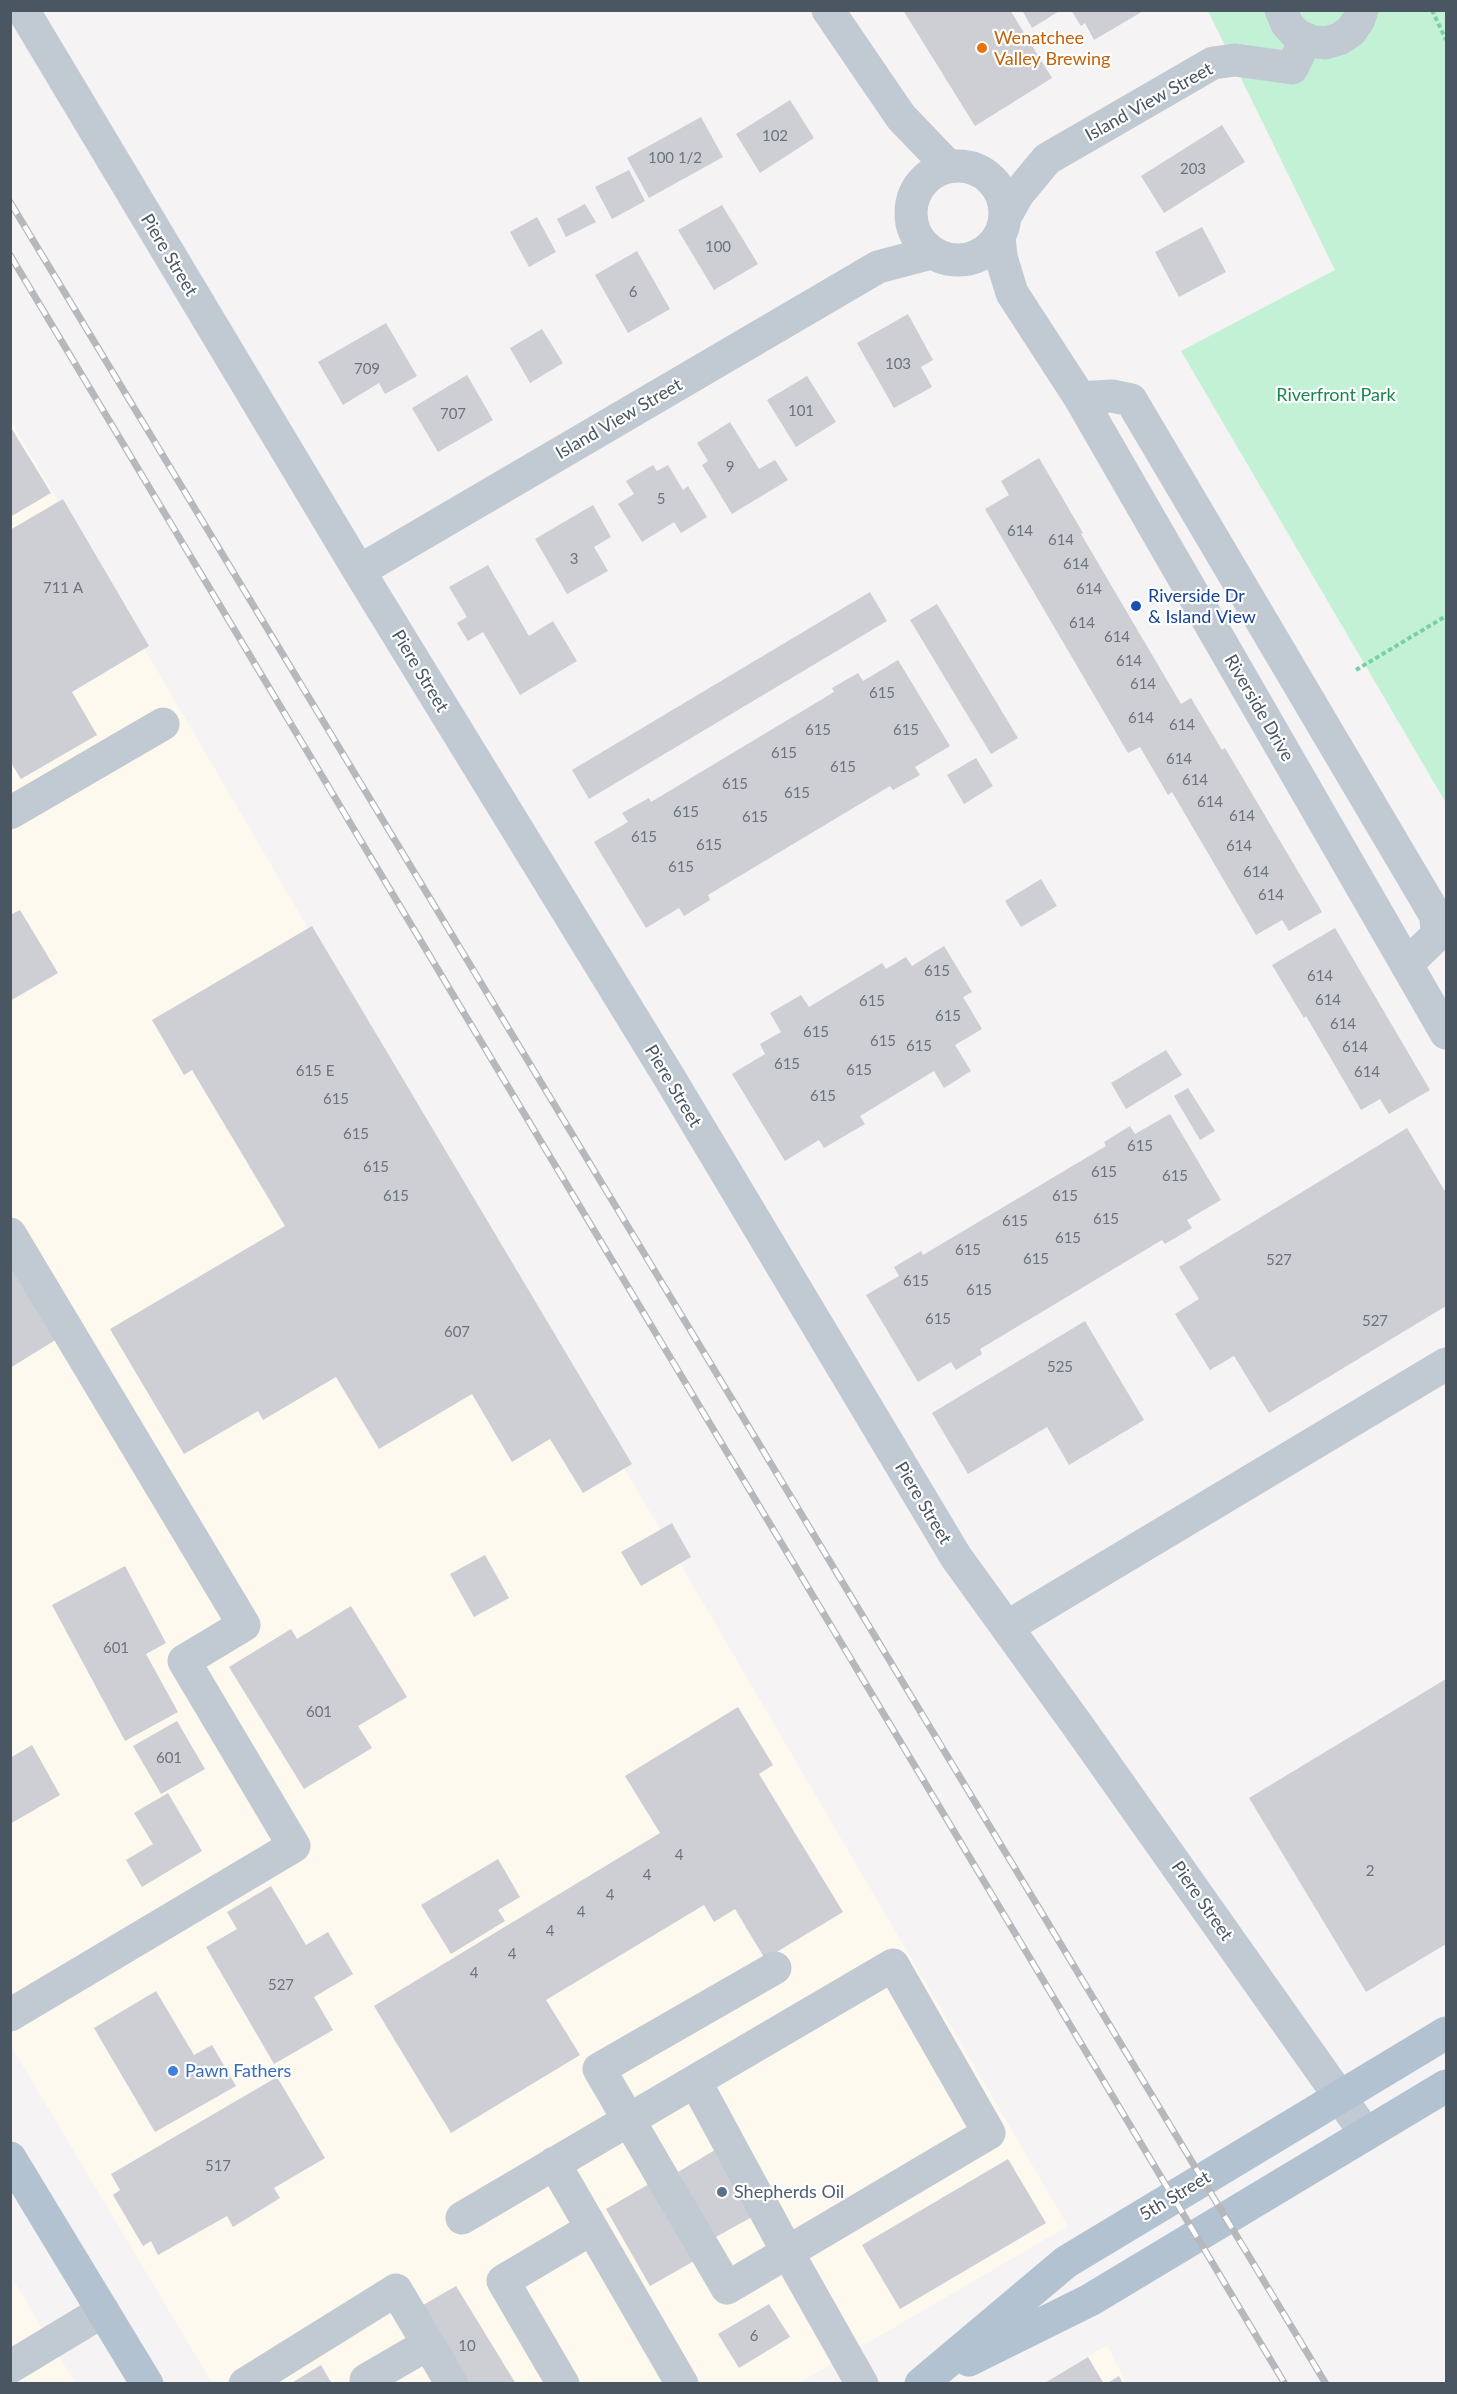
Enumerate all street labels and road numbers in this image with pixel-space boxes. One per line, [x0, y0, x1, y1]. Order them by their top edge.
street label: Island View Street [1081, 58, 1217, 146]
street label: Piere Street [136, 210, 202, 300]
street label: Island View Street [552, 374, 686, 464]
street label: Piere Street [387, 626, 453, 716]
street label: Riverside Drive [1220, 651, 1298, 765]
street label: Piere Street [640, 1041, 706, 1131]
street label: Piere Street [890, 1458, 956, 1548]
street label: Piere Street [1167, 1857, 1237, 1945]
street label: 5th Street [1136, 2166, 1214, 2226]

